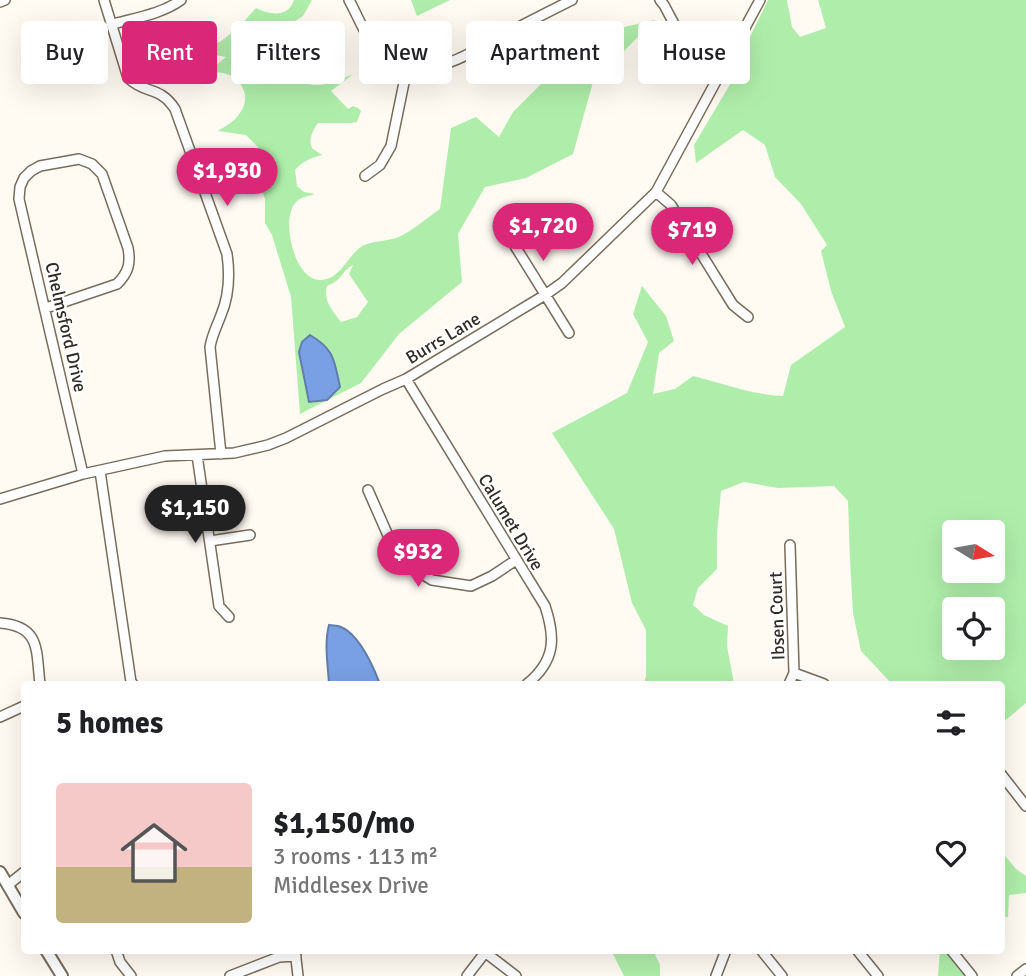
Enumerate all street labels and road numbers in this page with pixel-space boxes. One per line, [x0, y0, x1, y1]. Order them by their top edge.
street label: Chelmsford Drive [40, 260, 92, 394]
street label: Burrs Lane [402, 307, 484, 369]
street label: Calumet Drive [474, 470, 548, 574]
street label: Ibsen Court [764, 571, 790, 661]

